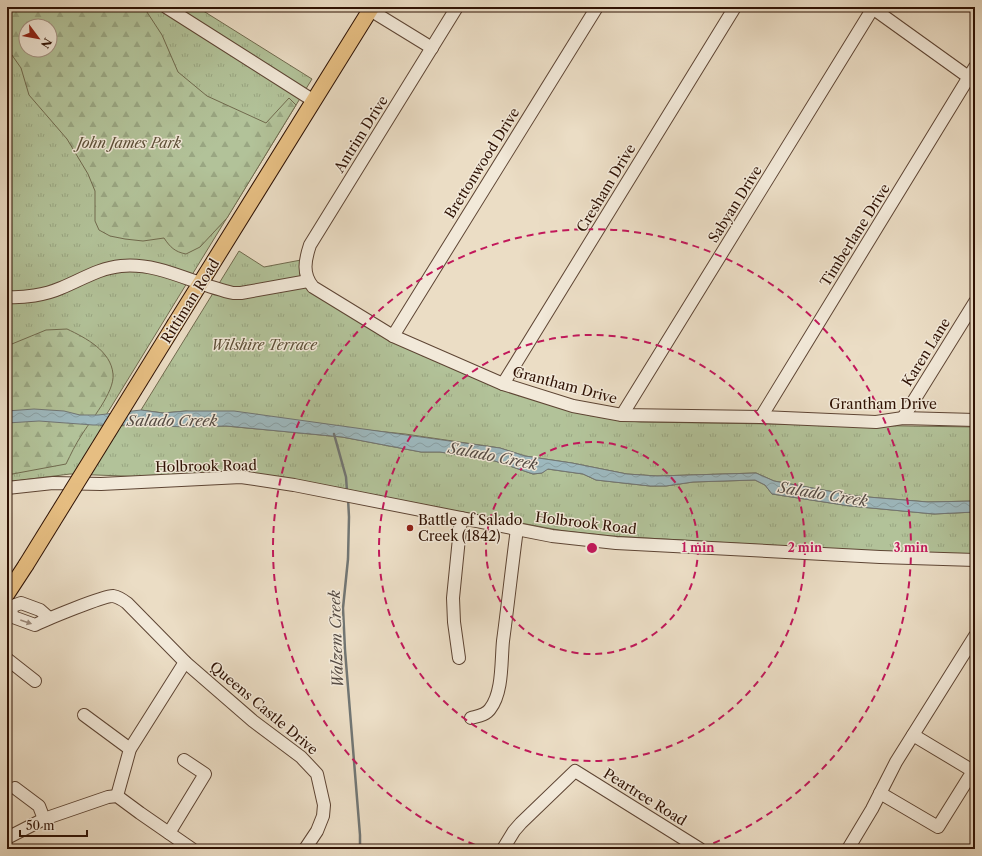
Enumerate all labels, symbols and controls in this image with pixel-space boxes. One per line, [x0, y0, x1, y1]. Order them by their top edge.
north arrow [18, 18, 58, 58]
text: N [38, 36, 55, 51]
street label: Antrim Drive [330, 92, 392, 177]
street label: Brettonwood Drive [441, 104, 523, 222]
park label: John James Park [73, 134, 182, 152]
street label: Cresham Drive [573, 140, 639, 235]
street label: Sabyan Drive [704, 162, 766, 246]
street label: Timberlane Drive [816, 180, 894, 290]
street label: Rittiman Road [157, 255, 223, 347]
street label: Karen Lane [898, 314, 954, 390]
park label: Wilshire Terrace [211, 336, 318, 354]
street label: Grantham Drive [511, 362, 619, 408]
street label: Grantham Drive [829, 395, 937, 413]
water label: Salado Creek [126, 411, 217, 430]
water label: Salado Creek [446, 438, 539, 474]
street label: Holbrook Road [155, 456, 258, 476]
water label: Salado Creek [776, 477, 869, 510]
street label: Holbrook Road [534, 508, 638, 538]
place label: Battle of Salado Creek (1842) [418, 511, 522, 545]
marker: Battle of Salado Creek (1842) [405, 523, 415, 533]
text: 1 min [682, 540, 715, 555]
text: 2 min [788, 540, 823, 555]
text: 3 min [894, 540, 929, 555]
centre of rings [585, 541, 599, 555]
water label: Walzem Creek [325, 590, 347, 688]
one-way arrow [21, 619, 33, 625]
street label: Queens Castle Drive [206, 657, 322, 759]
street label: Peartree Road [600, 764, 690, 830]
scale bar [20, 812, 87, 838]
text: 50 m [26, 818, 55, 833]

